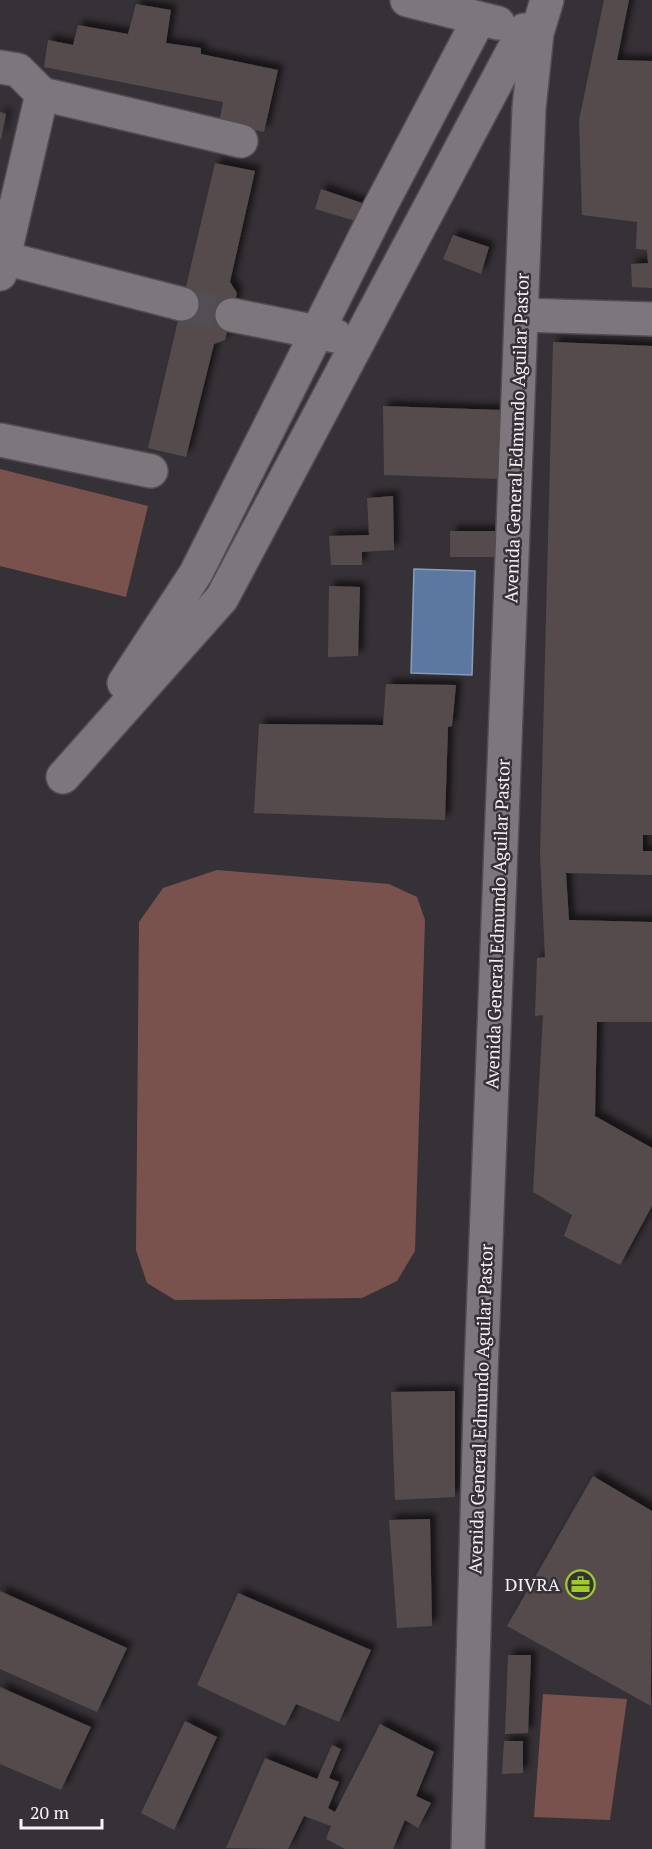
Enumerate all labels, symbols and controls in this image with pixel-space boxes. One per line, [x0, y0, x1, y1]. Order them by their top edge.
street label: Avenida General Edmundo Aguilar Pastor [498, 272, 534, 603]
street label: Avenida General Edmundo Aguilar Pastor [479, 758, 515, 1089]
street label: Avenida General Edmundo Aguilar Pastor [462, 1243, 498, 1574]
office icon: DIVRA [565, 1569, 597, 1601]
place label: DIVRA [505, 1572, 561, 1596]
scale bar [21, 1792, 102, 1830]
text: 20 m [30, 1800, 70, 1824]

